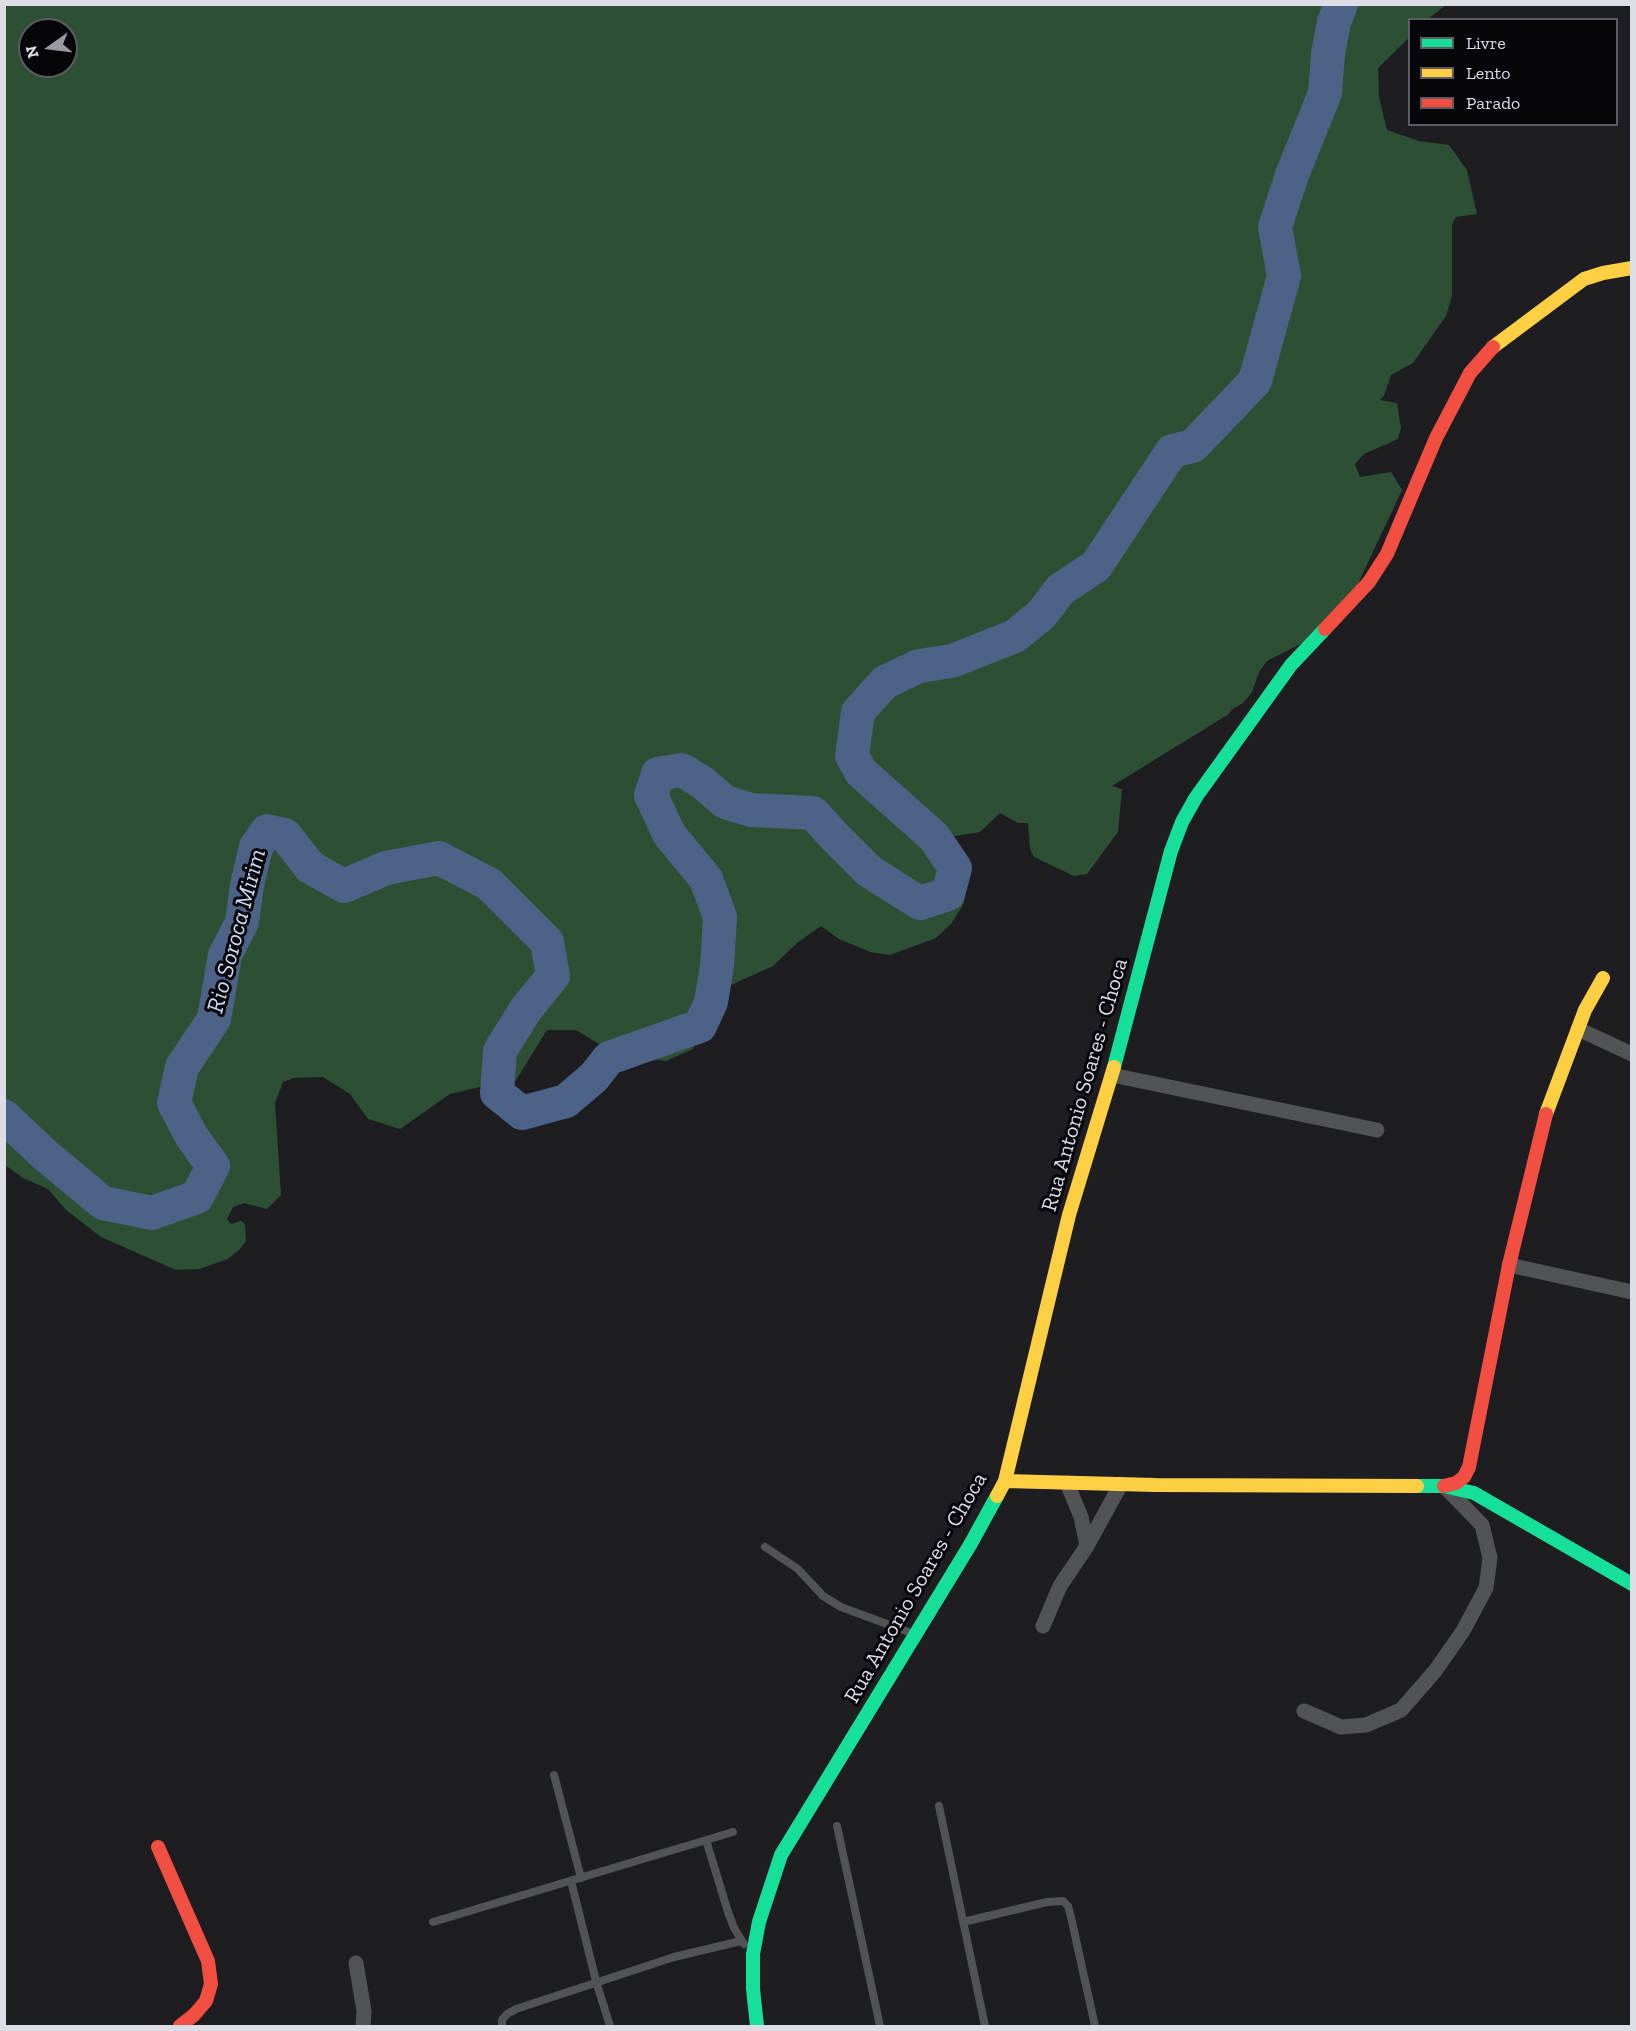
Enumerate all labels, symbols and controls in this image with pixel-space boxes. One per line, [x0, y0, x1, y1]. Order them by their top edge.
north arrow [18, 18, 78, 78]
legend [1408, 18, 1618, 126]
text: Livre [1466, 32, 1506, 54]
text: N [21, 44, 43, 60]
text: Lento [1466, 62, 1511, 84]
text: Parado [1466, 92, 1520, 114]
water label: Rio Soroca Mirim [201, 846, 273, 1016]
street label: Rua Antonio Soares - Choca [1036, 955, 1134, 1215]
street label: Rua Antonio Soares - Choca [839, 1468, 993, 1708]

